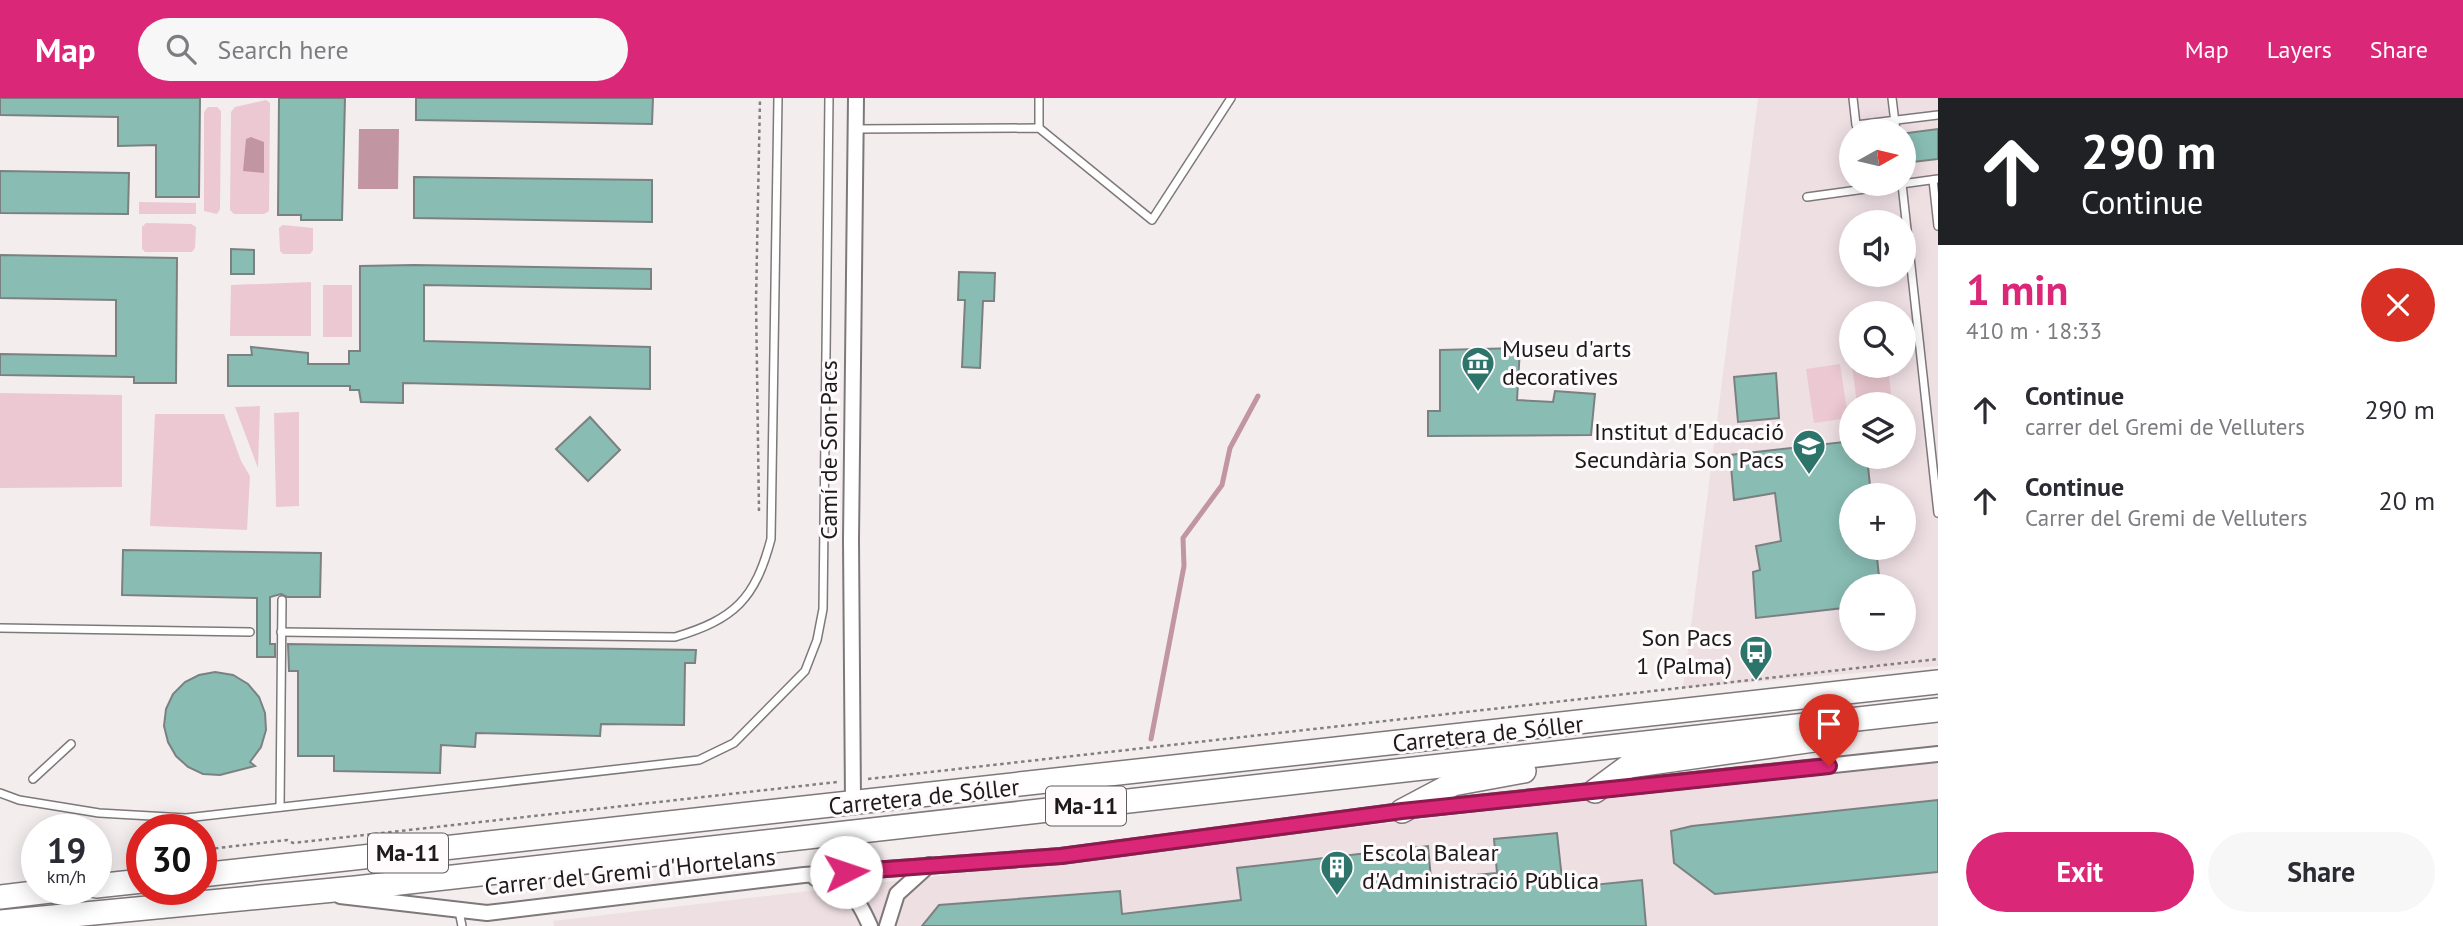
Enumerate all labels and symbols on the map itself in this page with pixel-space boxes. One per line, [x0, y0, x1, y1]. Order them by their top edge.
north arrow [1839, 119, 1916, 196]
place label: Museu d'arts decoratives [1502, 333, 1631, 392]
museum icon: Museu d'arts decoratives [1459, 344, 1497, 393]
street label: Camí de Son Pacs [813, 360, 844, 540]
place label: Institut d'Educació Secundària Son Pacs [1574, 416, 1784, 475]
school or university icon: Institut d'Educació Secundària Son Pacs [1790, 427, 1828, 476]
place label: Son Pacs 1 (Palma) [1636, 622, 1732, 681]
bus stop icon: Son Pacs 1 (Palma) [1737, 633, 1775, 682]
pin [1799, 694, 1859, 766]
street label: Carretera de Sóller [1391, 708, 1585, 759]
street label: Carretera de Sóller [827, 771, 1021, 822]
road number: Ma-11 [1046, 786, 1126, 826]
speed limit sign: 30 [126, 814, 217, 905]
road number: Ma-11 [368, 834, 448, 873]
position arrow [809, 835, 883, 909]
place label: Escola Balear d'Administració Pública [1362, 837, 1599, 896]
street label: Carrer del Gremi d'Hortelans [483, 841, 777, 902]
building icon: Escola Balear d'Administració Pública [1318, 848, 1356, 897]

